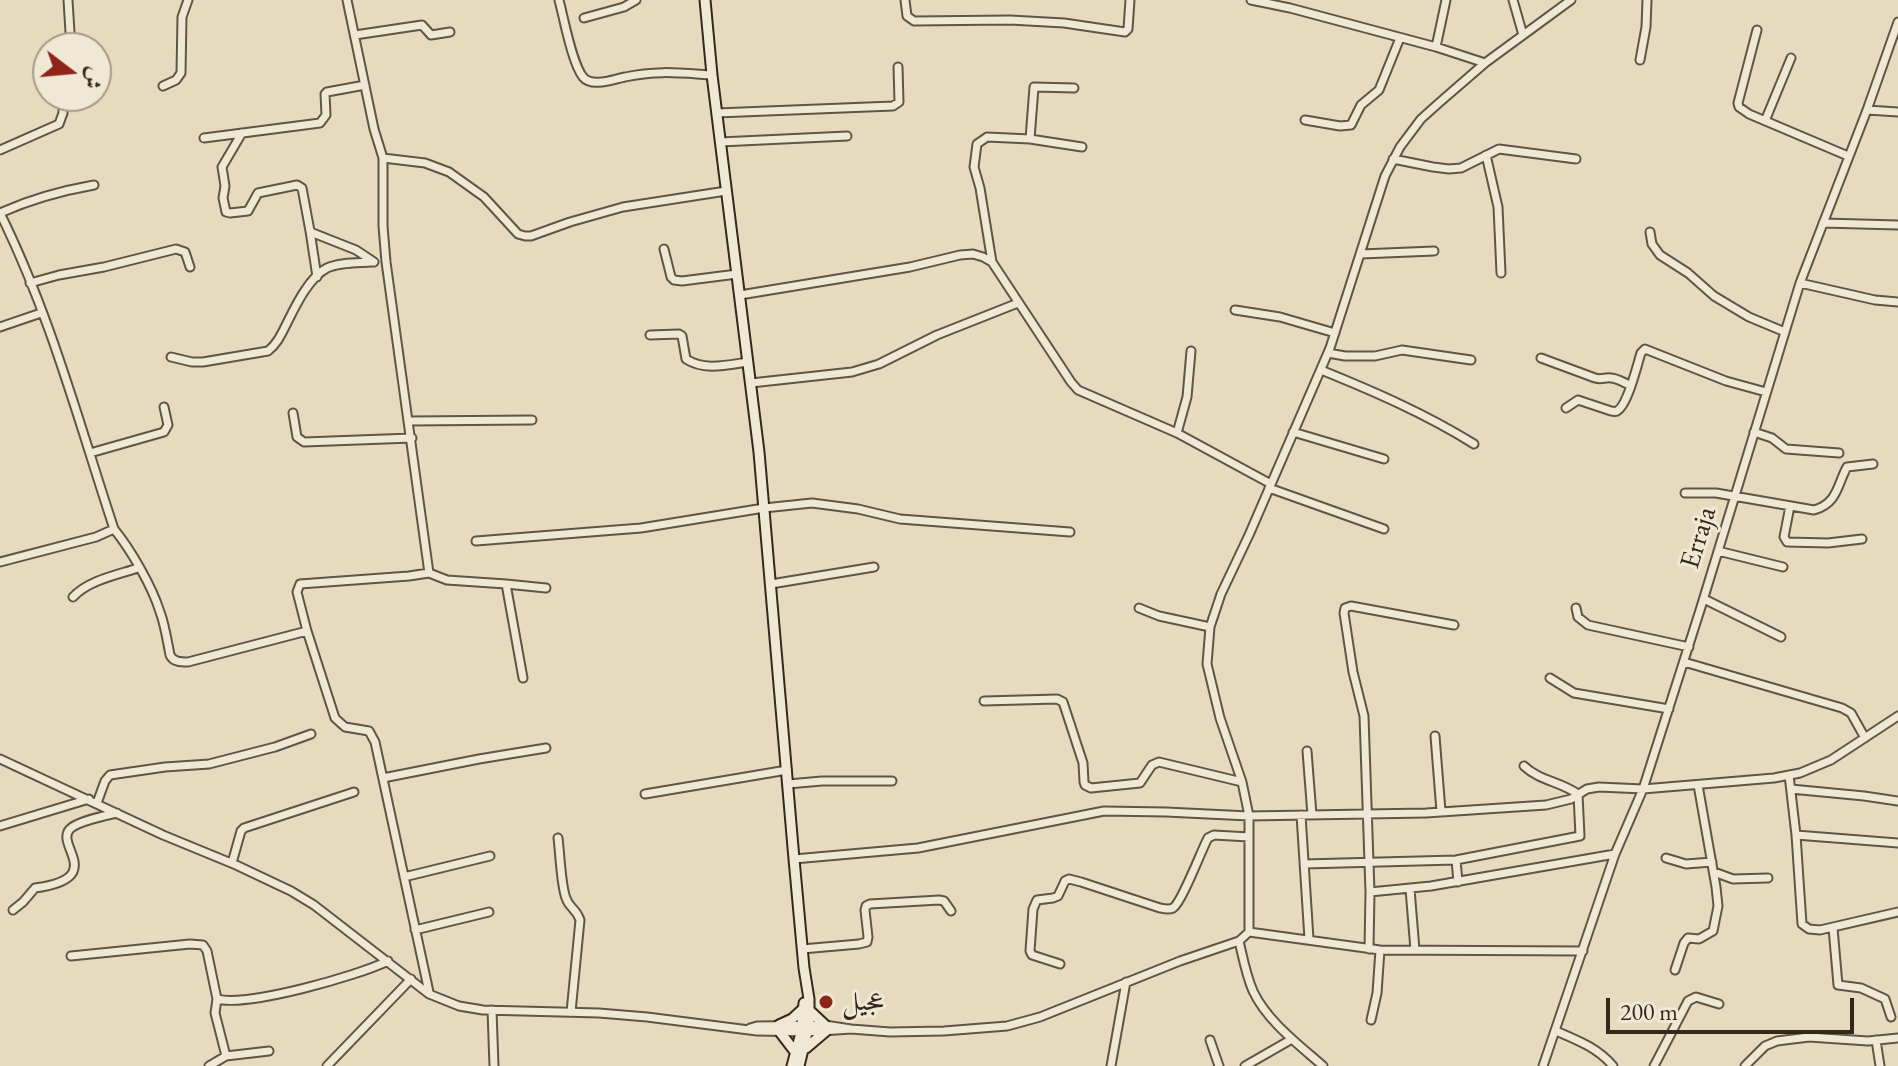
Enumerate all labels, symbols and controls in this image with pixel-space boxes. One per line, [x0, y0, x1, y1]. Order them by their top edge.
north arrow [32, 32, 112, 112]
text: ش [77, 64, 111, 93]
street label: Erraja [1674, 503, 1724, 573]
scale bar [1610, 982, 1858, 1032]
place label: عجيل [842, 985, 884, 1019]
marker: عجيل [817, 993, 835, 1011]
text: 200 m [1620, 996, 1678, 1027]

